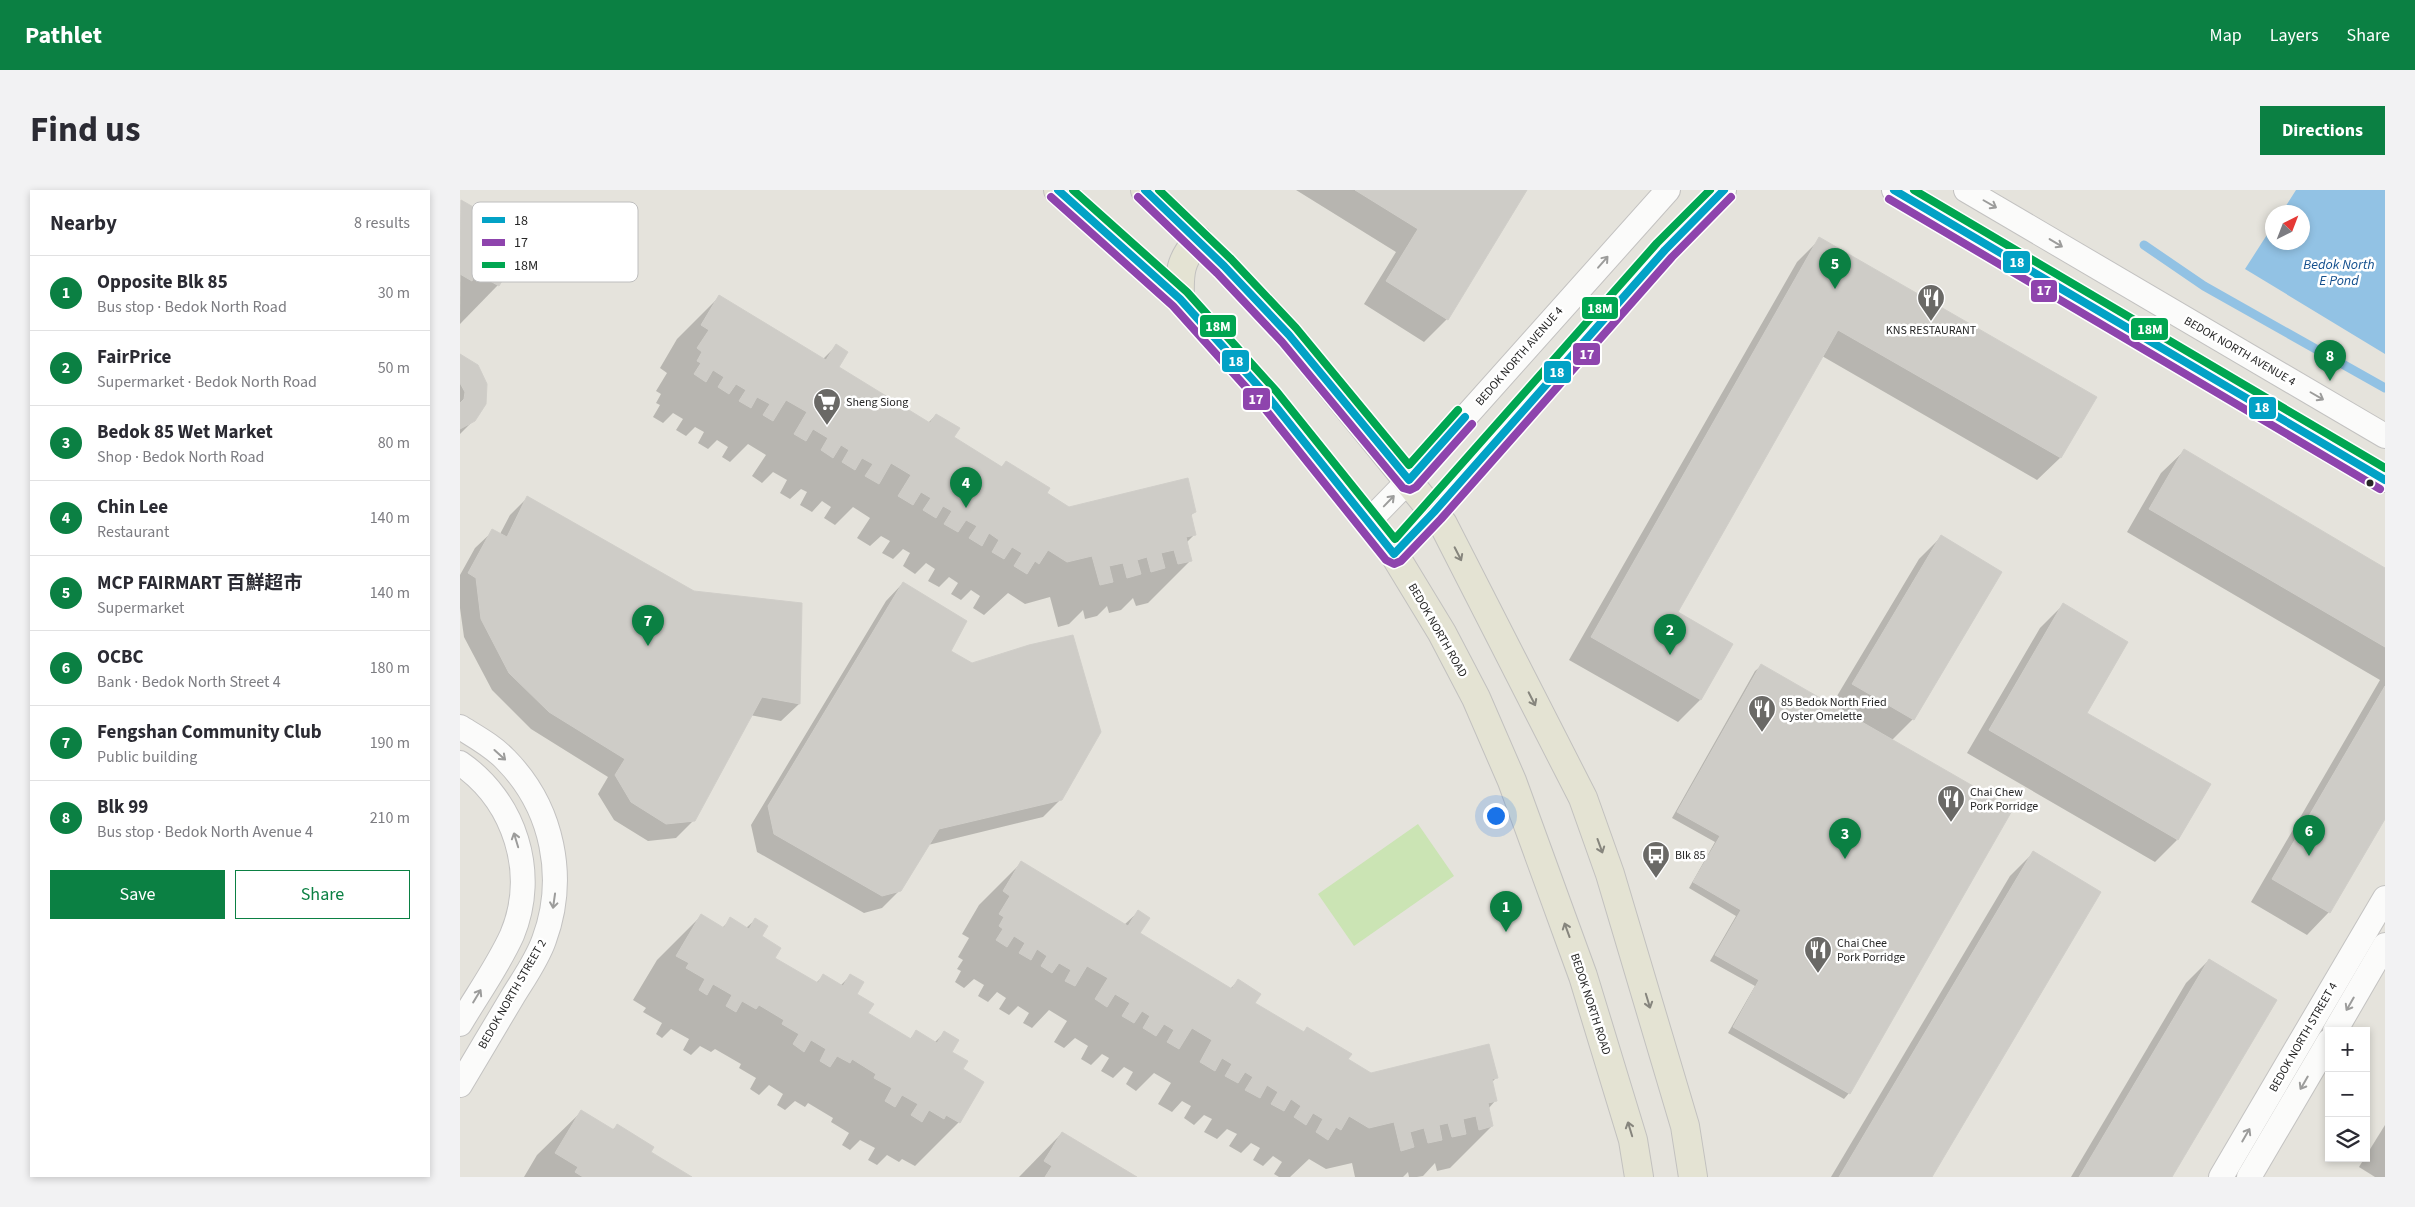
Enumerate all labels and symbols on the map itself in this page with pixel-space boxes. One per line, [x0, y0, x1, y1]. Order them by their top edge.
one-way arrow [1982, 200, 1997, 209]
legend [472, 202, 638, 282]
north arrow [2265, 205, 2310, 250]
text: 18 [514, 211, 528, 231]
text: 17 [514, 233, 528, 253]
one-way arrow [2049, 238, 2063, 248]
pin: 5 [1819, 248, 1851, 289]
line badge: 18 [2002, 250, 2031, 274]
text: 18 [2010, 253, 2024, 273]
one-way arrow [1597, 255, 1608, 268]
water label: Bedok North E Pond [2303, 255, 2375, 291]
text: 18M [514, 256, 538, 276]
line badge: 17 [2030, 279, 2058, 303]
text: 17 [2037, 281, 2051, 301]
restaurant icon: KNS RESTAURANT [1916, 283, 1946, 322]
line badge: 18M [1581, 296, 1619, 320]
text: 18M [1587, 299, 1613, 319]
street label: BEDOK NORTH AVENUE 4 [1472, 303, 1567, 410]
street label: BEDOK NORTH AVENUE 4 [2181, 313, 2299, 390]
line badge: 18M [1199, 314, 1237, 338]
text: 18M [1205, 317, 1231, 337]
line badge: 18M [2130, 317, 2169, 341]
text: 18M [2137, 320, 2163, 340]
place label: KNS RESTAURANT [1886, 322, 1977, 339]
pin: 8 [2314, 340, 2346, 381]
line badge: 17 [1572, 342, 1601, 366]
text: 17 [1580, 345, 1594, 365]
line badge: 18 [1221, 349, 1250, 373]
text: 18 [1229, 352, 1243, 372]
line badge: 18 [1543, 360, 1572, 384]
text: 18 [1550, 363, 1564, 383]
supermarket icon: Sheng Siong [812, 387, 842, 426]
line badge: 17 [1242, 387, 1271, 411]
text: 17 [1249, 390, 1263, 410]
one-way arrow [2309, 392, 2323, 402]
place label: Sheng Siong [846, 394, 908, 411]
line badge: 18 [2248, 396, 2277, 420]
text: 18 [2255, 398, 2269, 418]
pin: 4 [950, 467, 982, 508]
unlabelled marker [2365, 478, 2375, 488]
one-way arrow [1383, 494, 1395, 507]
one-way arrow [1454, 546, 1463, 561]
street label: BEDOK NORTH ROAD [1404, 580, 1471, 680]
pin: 7 [632, 605, 664, 646]
pin: 2 [1654, 614, 1686, 655]
one-way arrow [1528, 691, 1537, 706]
restaurant icon: 85 Bedok North Fried Oyster Omelette [1747, 694, 1777, 733]
place label: 85 Bedok North Fried Oyster Omelette [1781, 694, 1887, 725]
one-way arrow [493, 749, 506, 760]
restaurant icon: Chai Chew Pork Porridge [1936, 784, 1966, 823]
place label: Chai Chew Pork Porridge [1970, 784, 2038, 815]
your location [1483, 803, 1509, 829]
pin: 6 [2293, 815, 2325, 856]
pin: 3 [1829, 818, 1861, 859]
one-way arrow [511, 832, 521, 848]
one-way arrow [1596, 838, 1605, 853]
bus stop icon: Blk 85 [1641, 840, 1671, 879]
place label: Blk 85 [1675, 847, 1705, 864]
pin: 1 [1490, 891, 1522, 932]
one-way arrow [549, 893, 559, 909]
one-way arrow [1562, 923, 1571, 939]
restaurant icon: Chai Chee Pork Porridge [1803, 935, 1833, 974]
place label: Chai Chee Pork Porridge [1837, 935, 1905, 966]
street label: BEDOK NORTH STREET 2 [474, 936, 551, 1052]
street label: BEDOK NORTH ROAD [1566, 951, 1615, 1057]
street label: BEDOK NORTH STREET 4 [2265, 979, 2342, 1095]
one-way arrow [472, 990, 482, 1004]
one-way arrow [1644, 993, 1654, 1009]
one-way arrow [2345, 996, 2355, 1011]
one-way arrow [2299, 1075, 2309, 1090]
one-way arrow [1624, 1122, 1634, 1138]
one-way arrow [2241, 1127, 2251, 1142]

